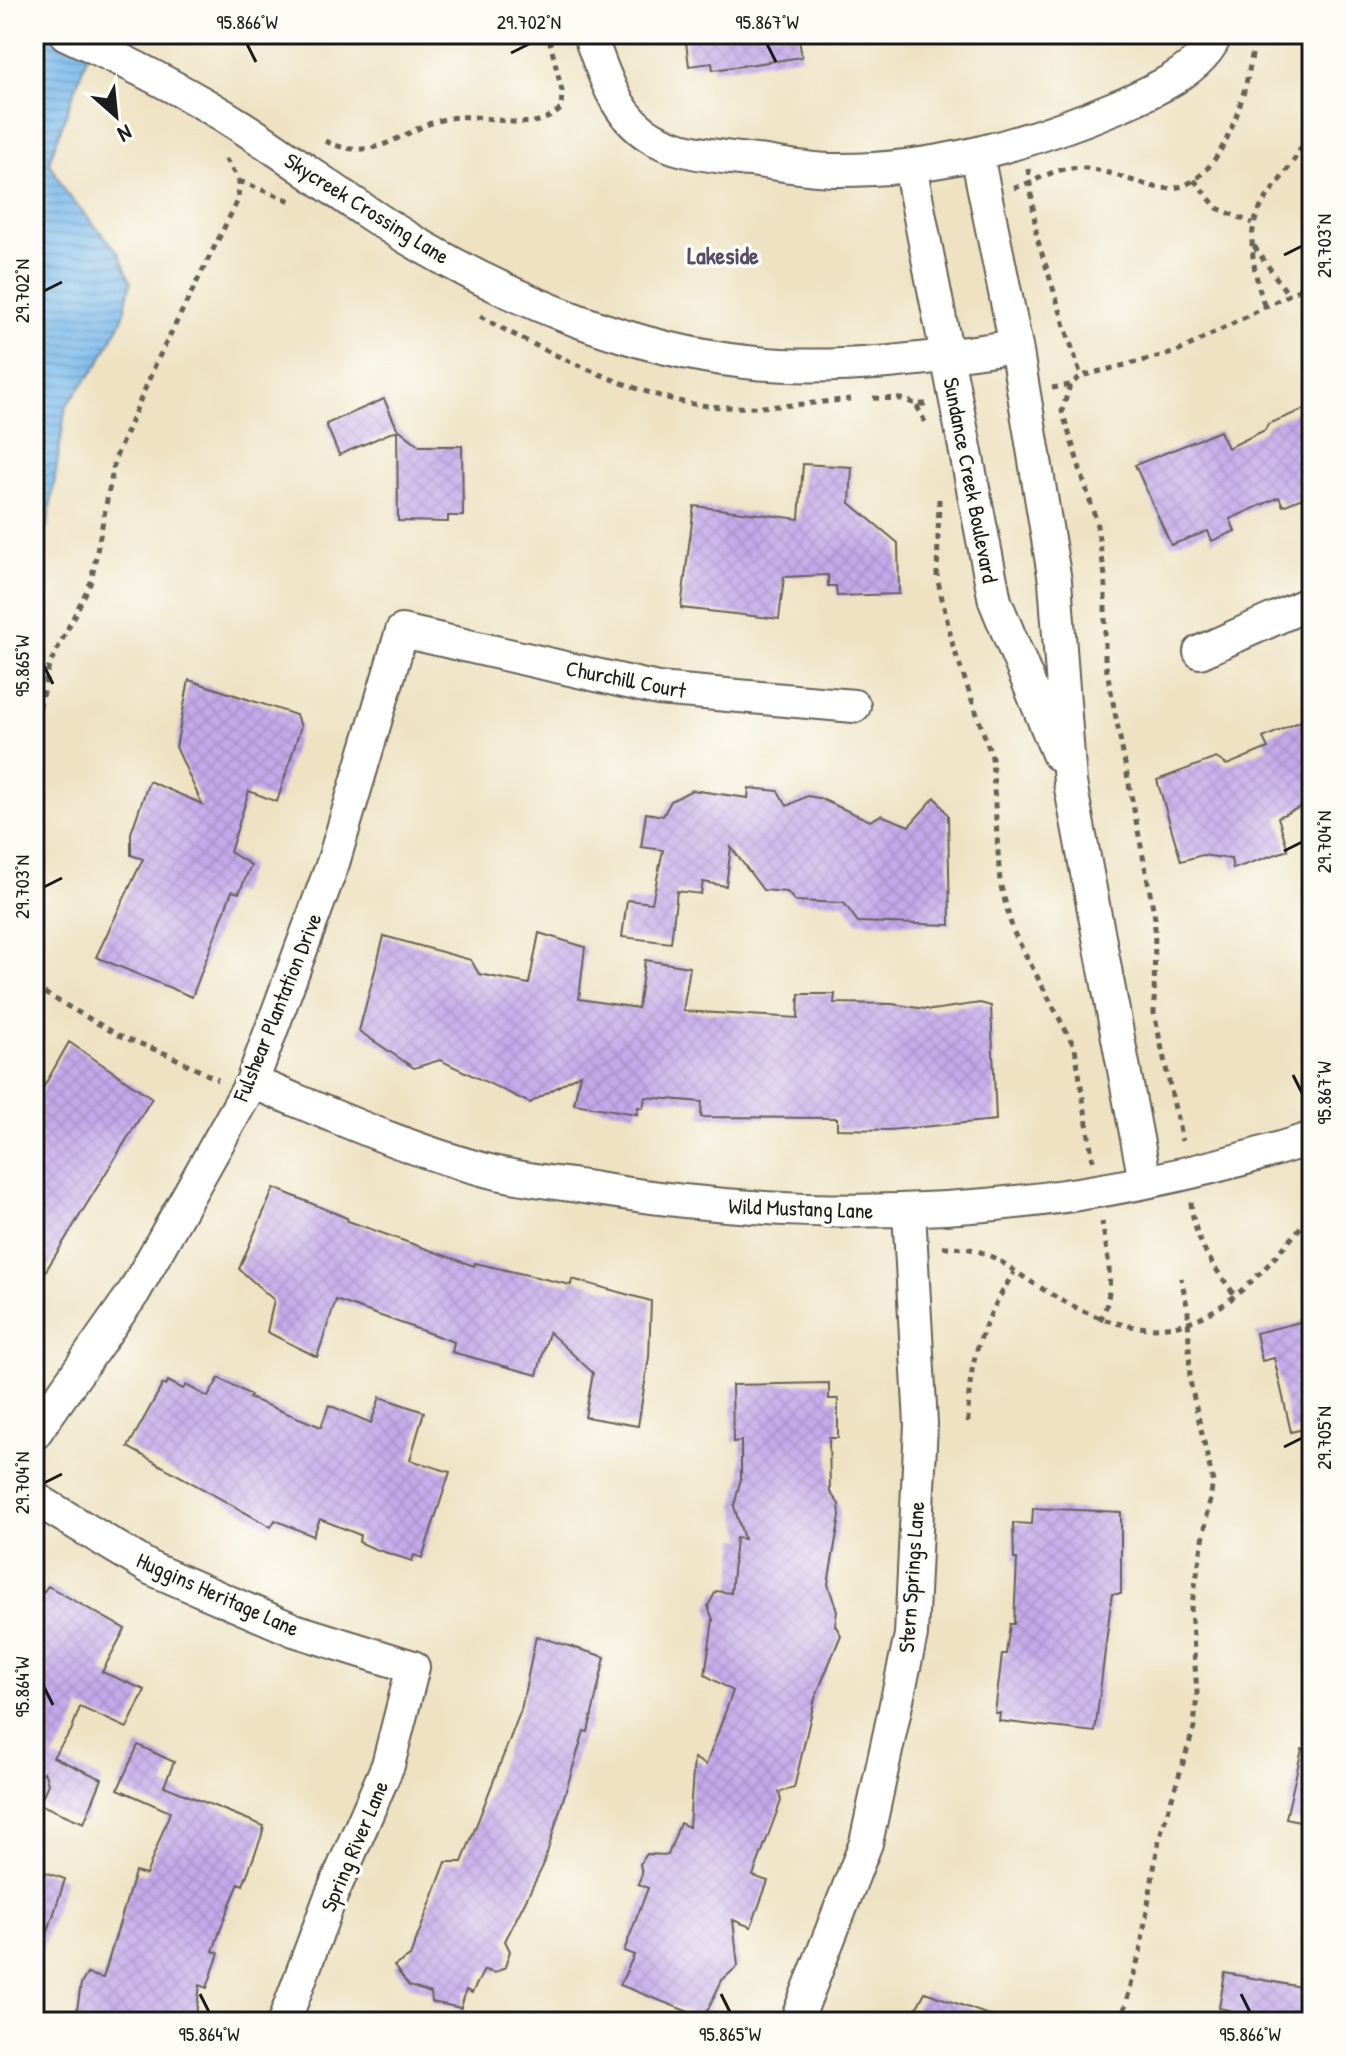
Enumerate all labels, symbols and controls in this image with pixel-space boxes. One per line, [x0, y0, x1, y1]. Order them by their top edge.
text: 95.866°W [216, 8, 279, 35]
text: 29.702°N [497, 8, 561, 35]
text: 95.867°W [735, 8, 799, 35]
north arrow [76, 76, 156, 156]
text: N [113, 118, 137, 150]
street label: Skycreek Crossing Lane [279, 145, 455, 271]
text: 29.703°N [1310, 214, 1337, 278]
district label: Lakeside [687, 239, 759, 271]
text: 29.702°N [8, 259, 35, 323]
street label: Sundance Creek Boulevard [936, 375, 1006, 586]
text: 95.865°W [8, 634, 35, 697]
street label: Churchill Court [563, 653, 689, 705]
text: 29.704°N [1310, 811, 1337, 873]
text: 29.703°N [8, 855, 35, 919]
street label: Fulshear Plantation Drive [225, 908, 329, 1106]
text: 95.867°W [1310, 1061, 1337, 1125]
street label: Wild Mustang Lane [728, 1190, 874, 1226]
text: 29.705°N [1310, 1406, 1337, 1470]
text: 29.704°N [8, 1452, 35, 1514]
street label: Stern Springs Lane [891, 1500, 931, 1654]
street label: Huggins Heritage Lane [132, 1545, 304, 1643]
text: 95.864°W [8, 1656, 35, 1718]
street label: Spring River Lane [313, 1776, 395, 1916]
text: 95.864°W [178, 2020, 240, 2047]
text: 95.865°W [699, 2020, 762, 2047]
text: 95.866°W [1219, 2020, 1282, 2047]

